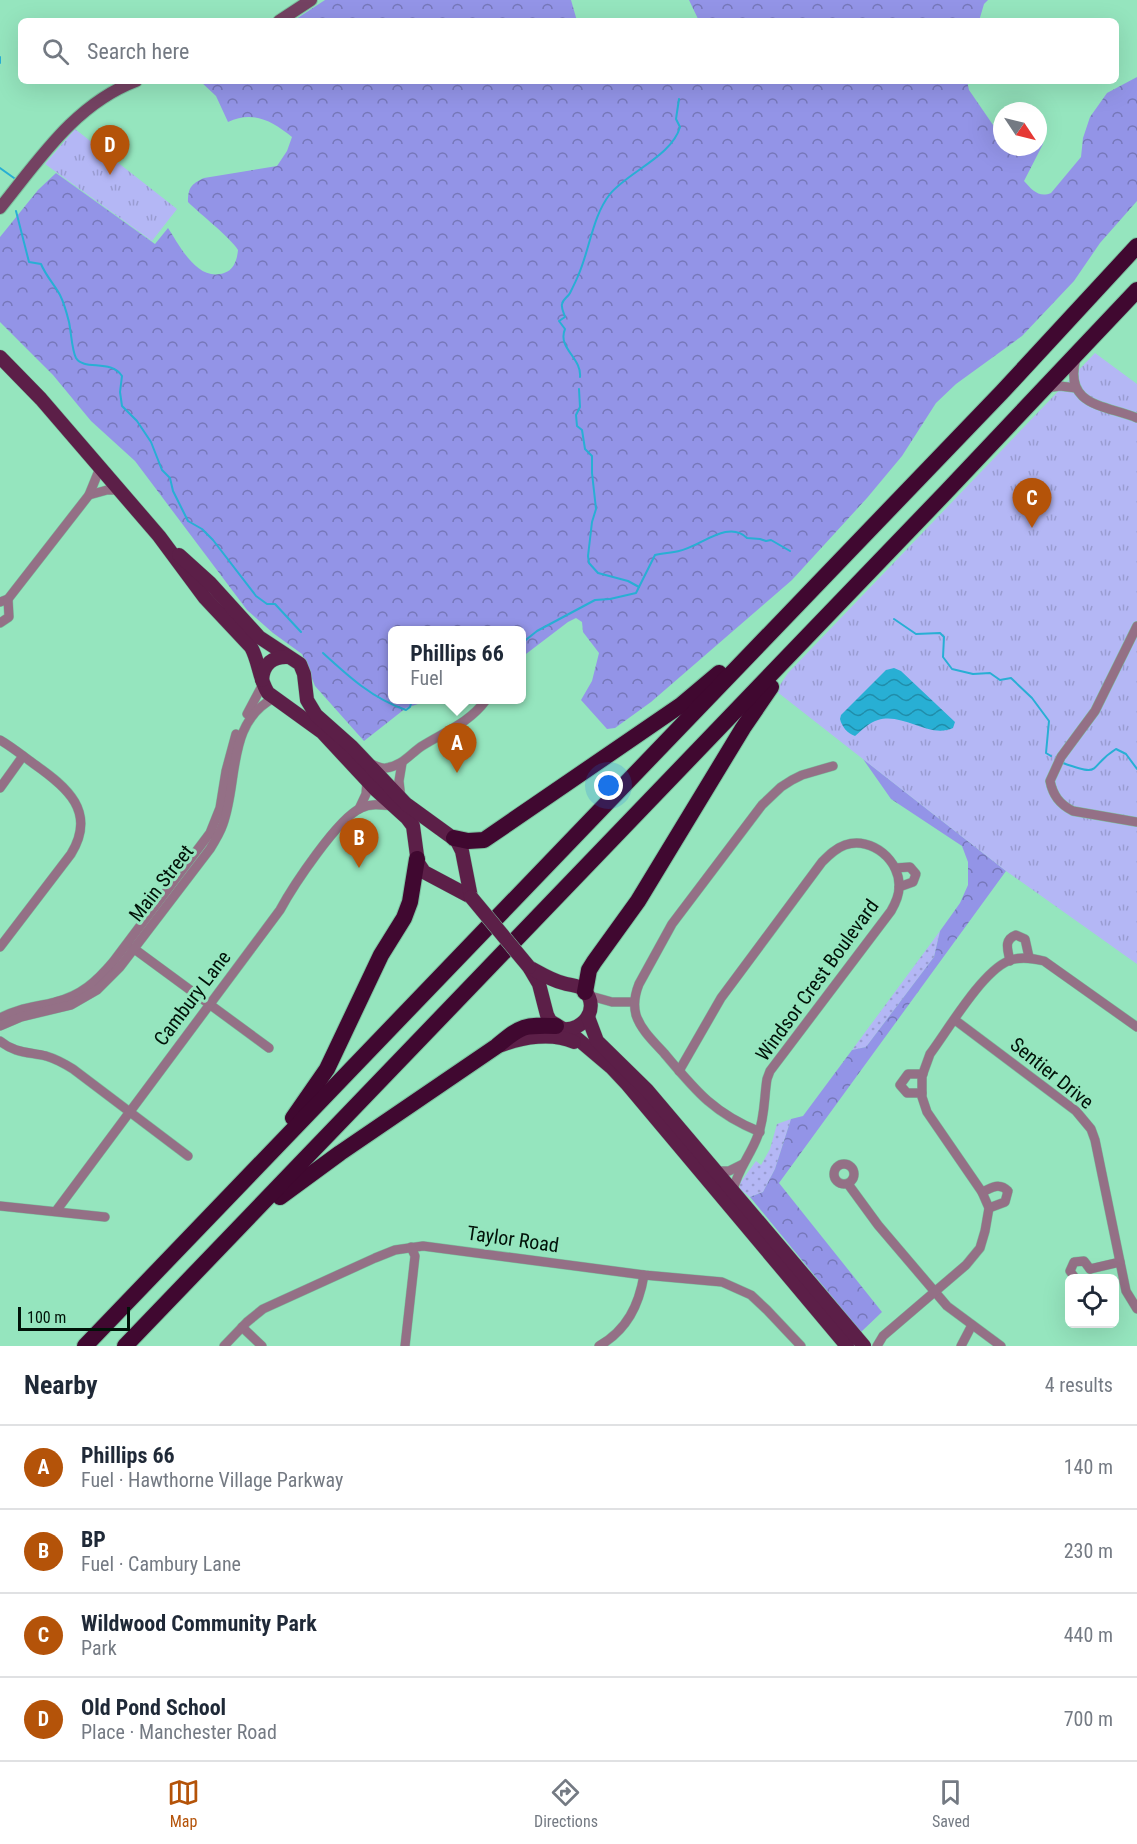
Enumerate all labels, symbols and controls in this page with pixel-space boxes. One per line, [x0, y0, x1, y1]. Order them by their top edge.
search box [18, 18, 1119, 84]
icon: search [39, 35, 72, 68]
text: Search here [87, 39, 189, 64]
north arrow [993, 102, 1047, 156]
pin: D [90, 126, 130, 175]
pin: C [1012, 478, 1052, 528]
popup [388, 626, 526, 704]
text: Phillips 66 [410, 641, 504, 666]
text: Fuel [410, 666, 443, 690]
pin: A [438, 724, 476, 773]
your location [594, 771, 623, 800]
pin: B [340, 818, 378, 868]
street label: Main Street [124, 840, 198, 926]
street label: Windsor Crest Boulevard [750, 895, 884, 1065]
street label: Cambury Lane [148, 946, 236, 1050]
street label: Sentier Drive [1006, 1032, 1098, 1114]
street label: Taylor Road [466, 1221, 560, 1257]
map controls [1065, 1274, 1119, 1328]
button: locate [1065, 1274, 1119, 1328]
scale bar [18, 1304, 130, 1332]
text: 100 m [27, 1308, 66, 1327]
text: Nearby [24, 1370, 98, 1400]
text: 4 results [1045, 1373, 1113, 1397]
text: Phillips 66 [81, 1443, 175, 1468]
text: A [38, 1455, 49, 1479]
text: 140 m [1064, 1455, 1113, 1479]
text: Fuel · Hawthorne Village Parkway [81, 1468, 343, 1492]
text: BP [81, 1527, 106, 1552]
text: B [38, 1539, 49, 1563]
text: 230 m [1064, 1539, 1113, 1563]
text: Fuel · Cambury Lane [81, 1552, 241, 1576]
text: Wildwood Community Park [81, 1611, 317, 1636]
text: C [38, 1623, 49, 1647]
text: 440 m [1064, 1623, 1113, 1647]
text: Park [81, 1636, 117, 1660]
text: Old Pond School [81, 1695, 226, 1720]
text: D [38, 1707, 49, 1731]
text: 700 m [1064, 1707, 1113, 1731]
text: Place · Manchester Road [81, 1720, 277, 1744]
tab: Map [167, 1776, 200, 1831]
tab: Directions [534, 1776, 598, 1831]
tab: Saved [932, 1776, 970, 1831]

